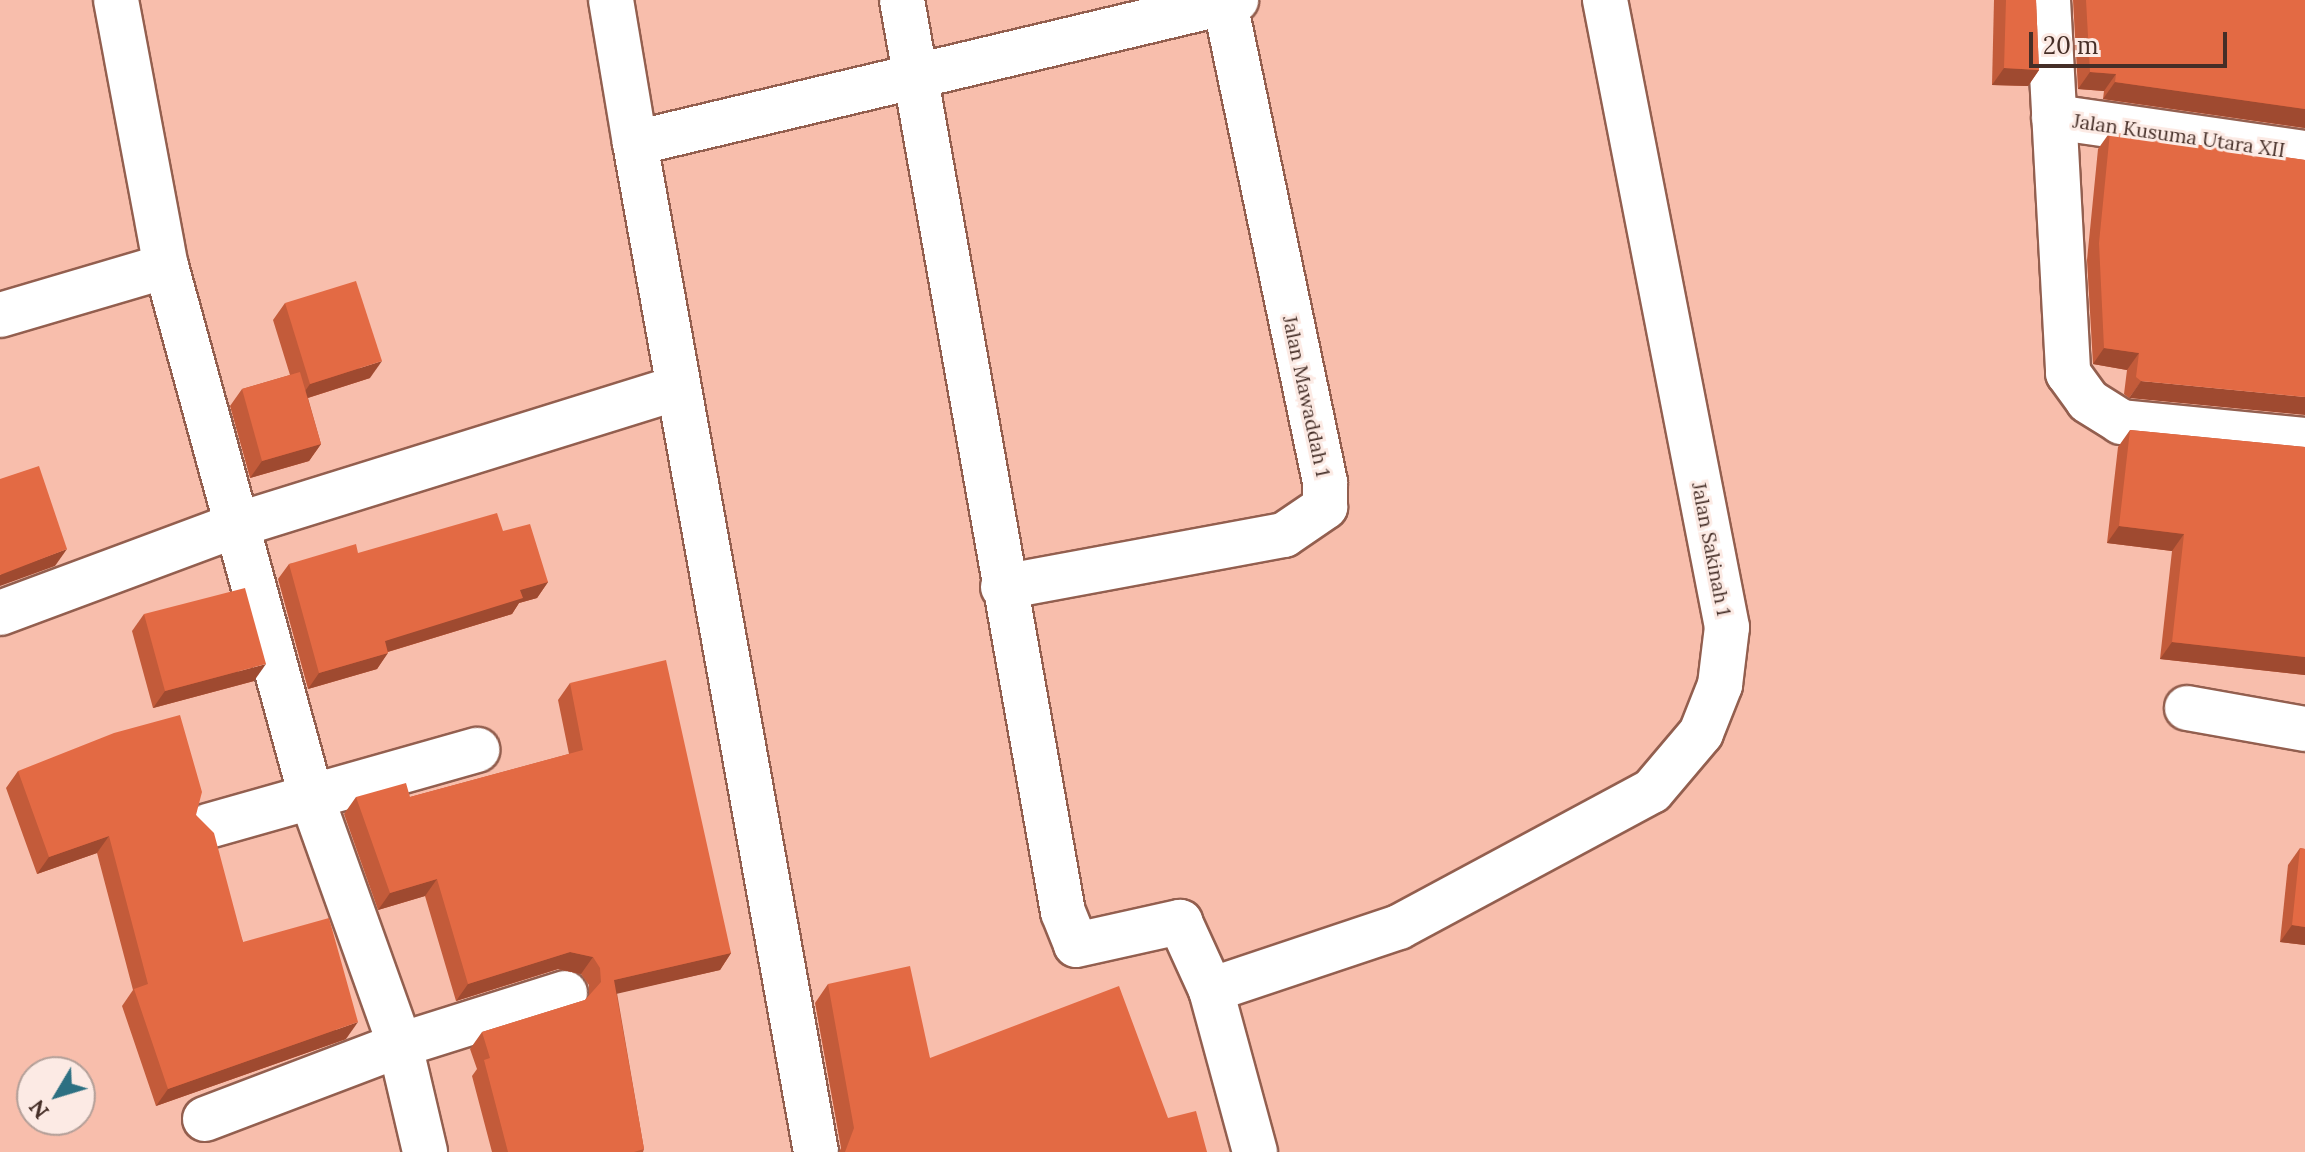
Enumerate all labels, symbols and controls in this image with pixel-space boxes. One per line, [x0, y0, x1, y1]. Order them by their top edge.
scale bar [2033, 16, 2231, 66]
text: 20 m [2043, 30, 2099, 61]
street label: Jalan Kusuma Utara XII [2071, 108, 2287, 162]
street label: Jalan Mawaddah 1 [1278, 313, 1336, 479]
street label: Jalan Sakinah 1 [1687, 480, 1737, 618]
north arrow [16, 1056, 96, 1136]
text: N [22, 1094, 55, 1125]

